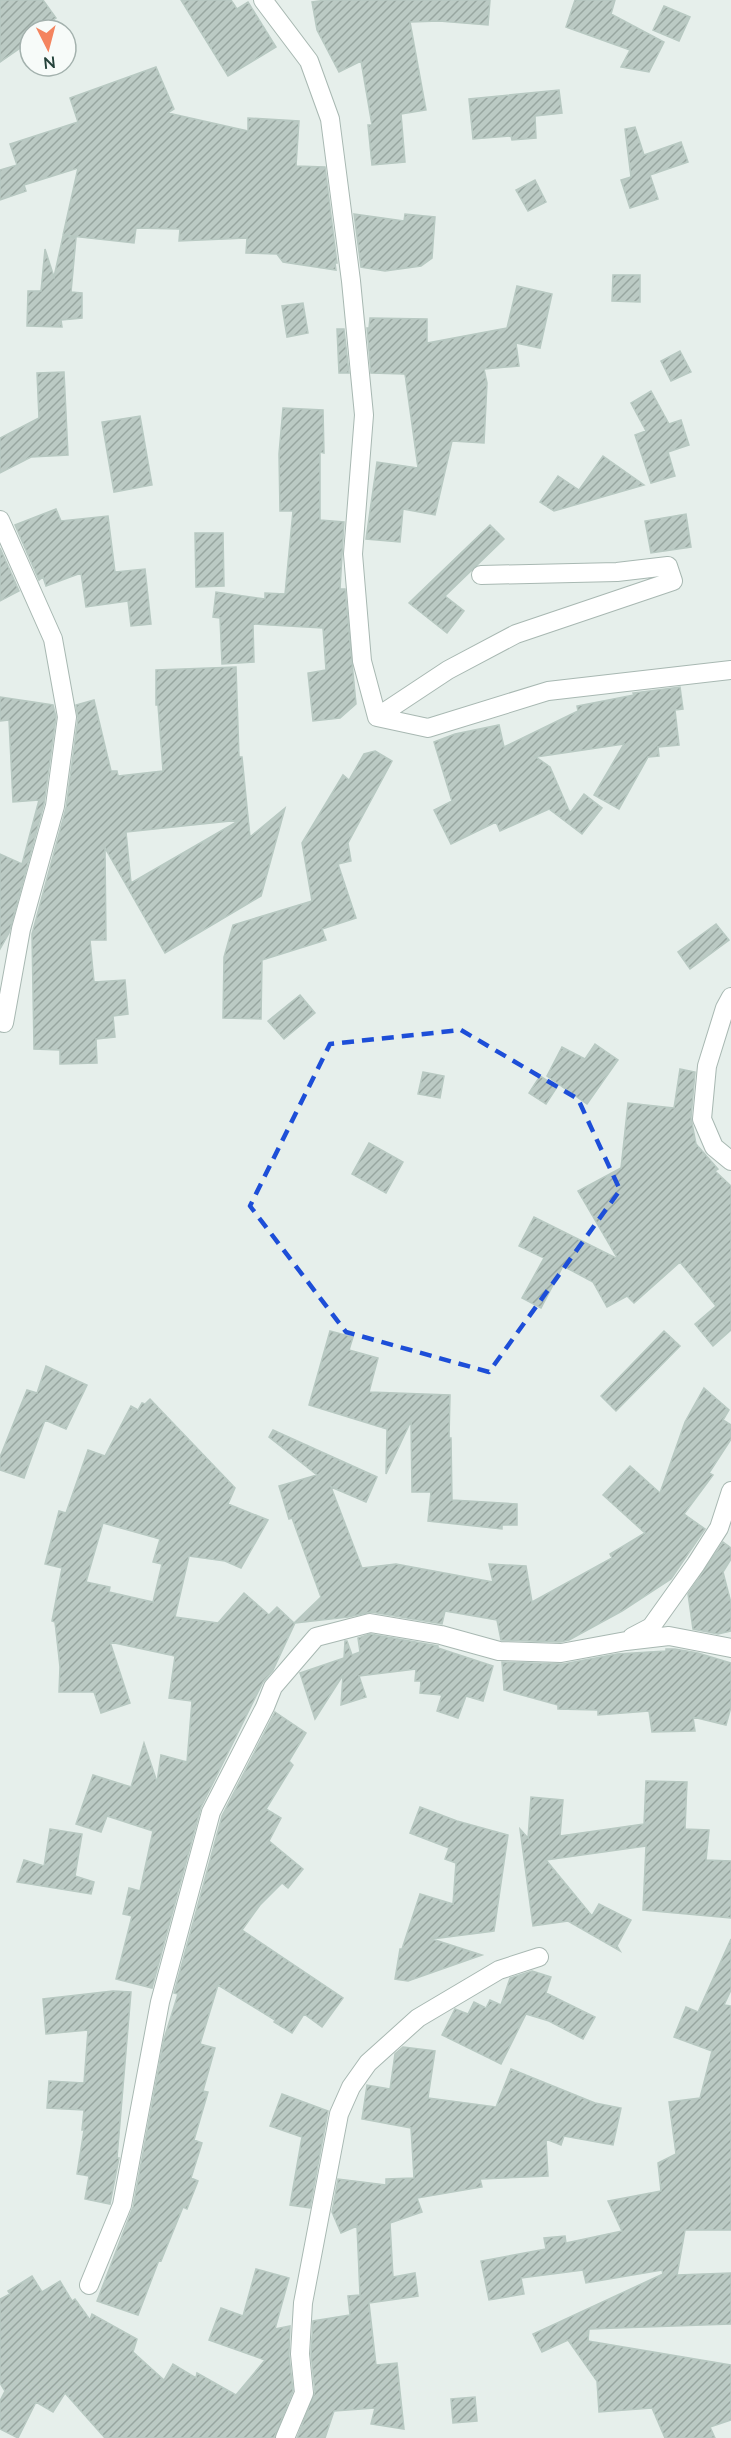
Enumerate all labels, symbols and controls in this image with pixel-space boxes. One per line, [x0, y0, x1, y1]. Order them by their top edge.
north arrow [18, 18, 78, 78]
text: N [42, 53, 57, 74]

